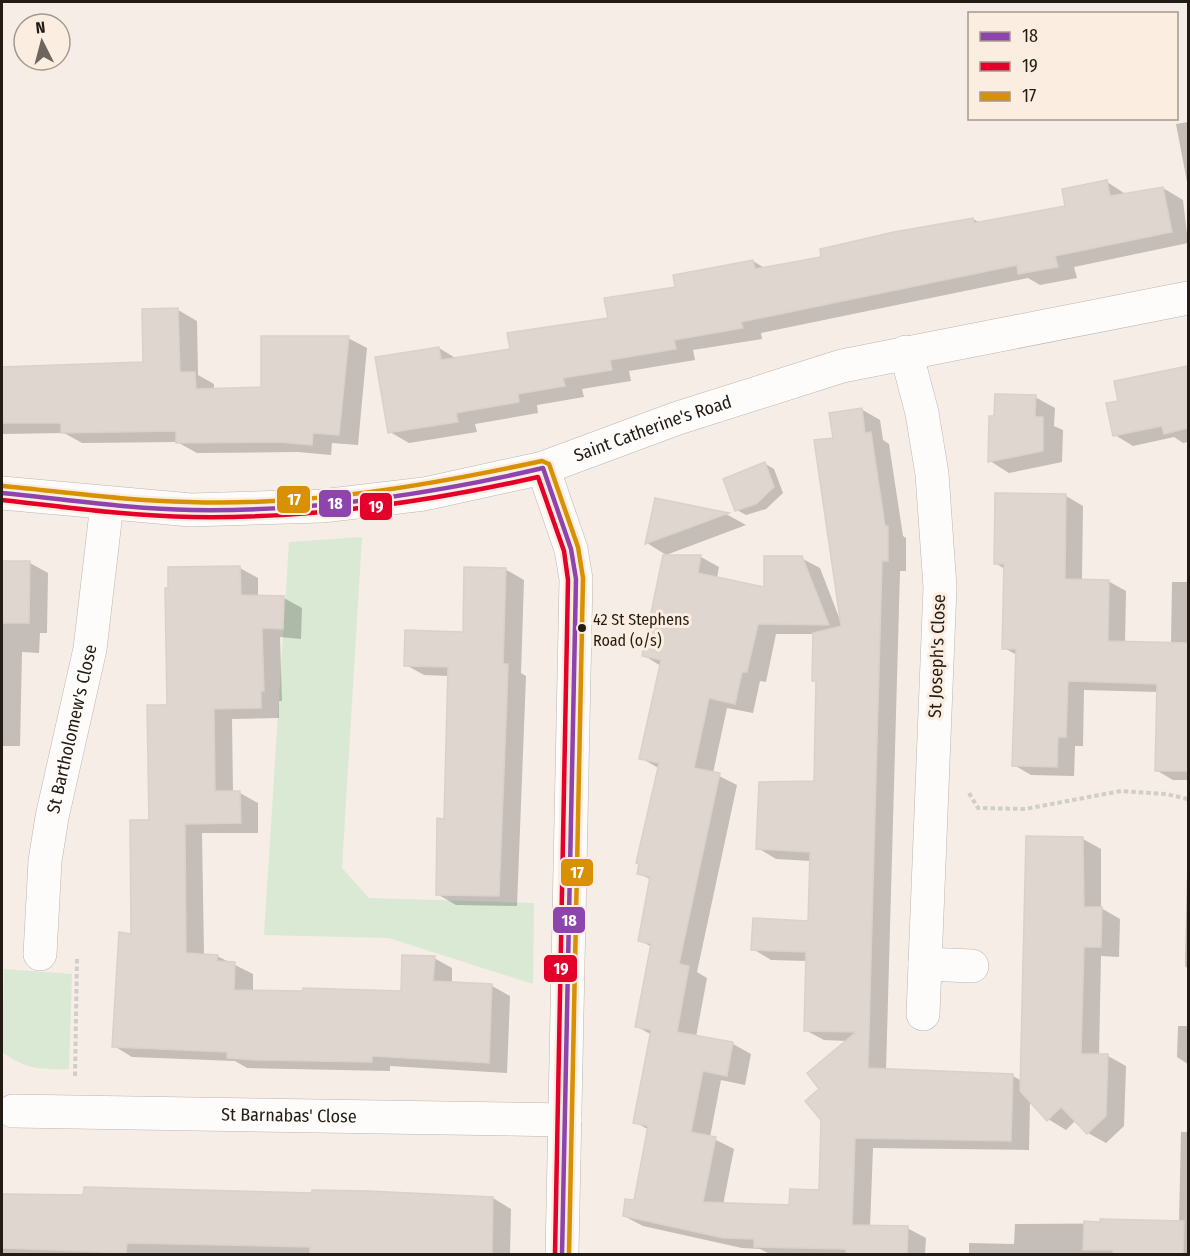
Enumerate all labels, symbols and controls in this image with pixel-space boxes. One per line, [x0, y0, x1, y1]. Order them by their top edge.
north arrow [12, 12, 72, 72]
legend [968, 12, 1178, 120]
text: N [35, 18, 46, 38]
text: 18 [1022, 25, 1038, 47]
text: 19 [1022, 55, 1038, 77]
text: 17 [1022, 85, 1036, 107]
street label: Saint Catherine's Road [571, 391, 734, 467]
line badge: 17 [276, 485, 311, 514]
line badge: 18 [318, 489, 352, 518]
text: 17 [287, 490, 301, 509]
line badge: 19 [359, 492, 393, 521]
text: 18 [327, 494, 343, 513]
text: 19 [368, 497, 384, 516]
street label: St Joseph's Close [924, 594, 950, 718]
place label: 42 St Stephens Road (o/s) [593, 610, 689, 650]
marker: 42 St Stephens Road (o/s) [576, 622, 588, 634]
street label: St Bartholomew's Close [42, 642, 102, 816]
line badge: 17 [560, 858, 594, 887]
text: 17 [570, 863, 584, 882]
line badge: 18 [552, 906, 586, 934]
text: 18 [561, 911, 577, 930]
line badge: 19 [543, 954, 578, 983]
text: 19 [553, 959, 569, 978]
street label: St Barnabas' Close [221, 1103, 357, 1128]

